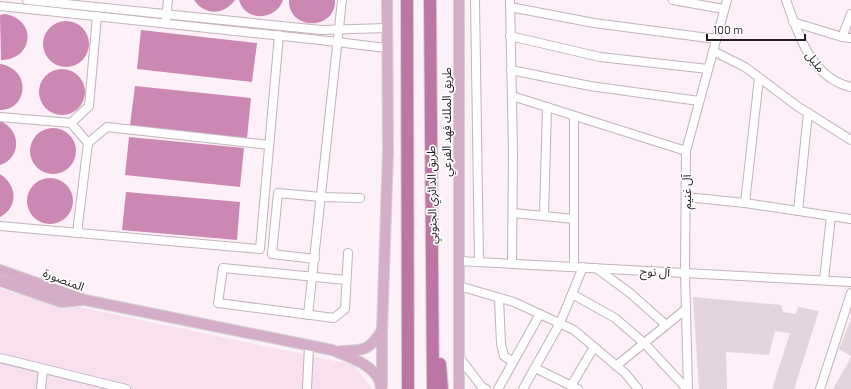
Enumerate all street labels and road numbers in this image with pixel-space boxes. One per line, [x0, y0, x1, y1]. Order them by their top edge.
street label: مليل [803, 48, 829, 75]
street label: طريق الملك فهد الفرعي [439, 67, 457, 177]
street label: طريق الدائري الجنوبي [423, 146, 443, 244]
street label: آل غنيم [679, 174, 696, 209]
street label: آل نوح [639, 263, 671, 282]
street label: المنصورة [41, 265, 87, 294]

